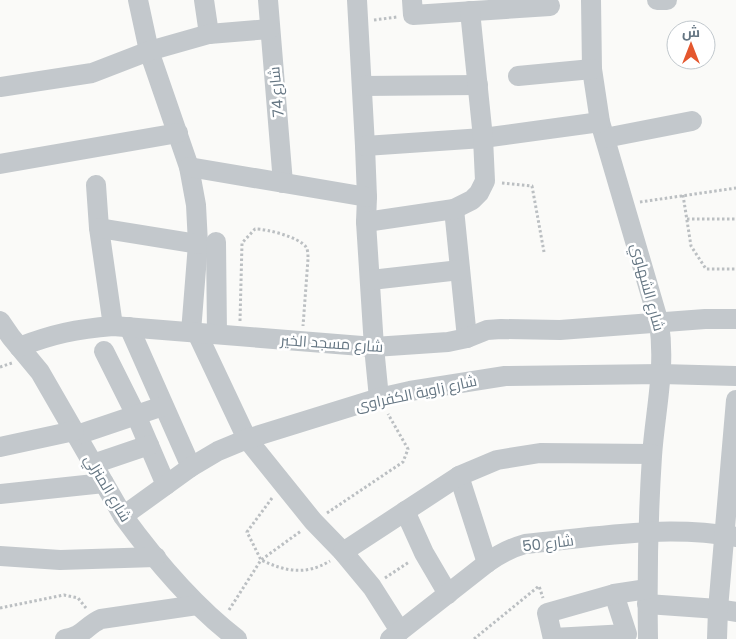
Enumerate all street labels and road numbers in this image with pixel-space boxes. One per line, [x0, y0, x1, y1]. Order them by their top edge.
street label: شارع 74 [263, 66, 290, 118]
street label: شارع الشهاوي [624, 241, 670, 334]
street label: شارع مسجد الخير [279, 329, 384, 358]
street label: شارع زاوية الكفراوى [353, 370, 479, 417]
street label: شارع المنزلي [78, 450, 136, 527]
street label: شارع 50 [521, 529, 575, 558]

